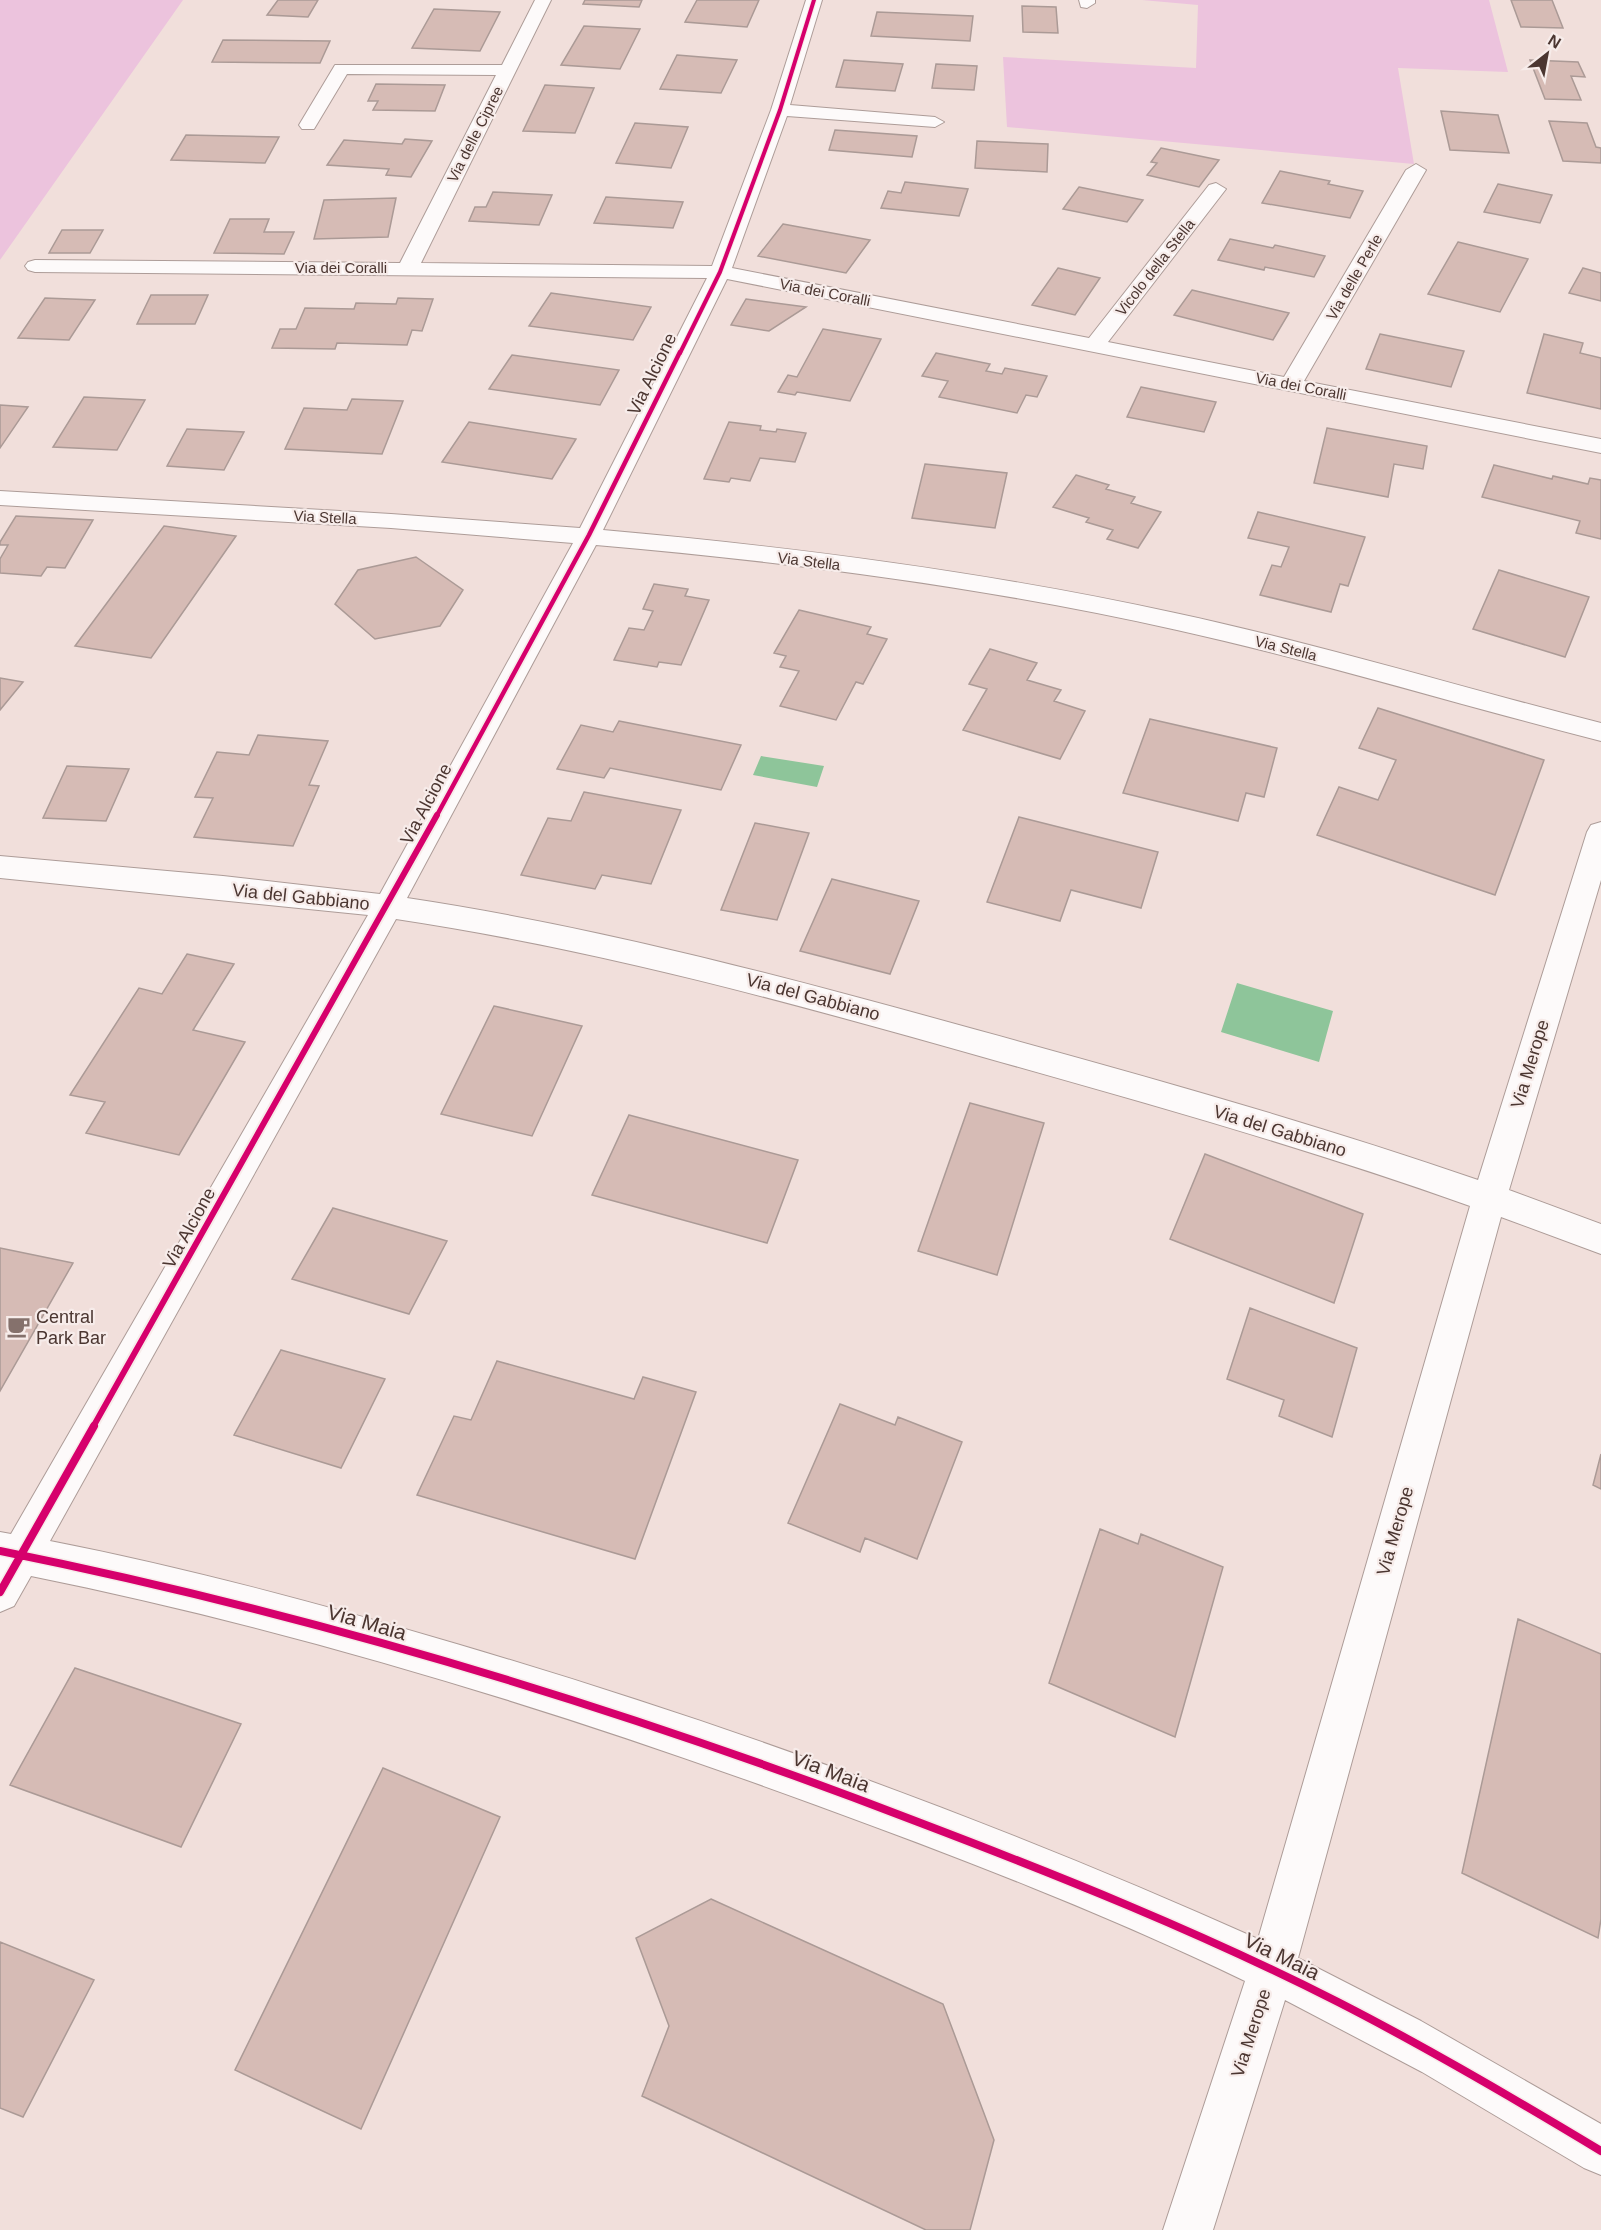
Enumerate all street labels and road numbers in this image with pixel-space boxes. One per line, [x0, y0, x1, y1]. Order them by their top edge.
street label: Via delle Cipree [443, 83, 507, 185]
street label: Vicolo della Stella [1112, 215, 1198, 319]
street label: Via delle Perle [1323, 231, 1385, 323]
street label: Via dei Coralli [295, 259, 387, 276]
street label: Via dei Coralli [778, 275, 872, 309]
street label: Via Alcione [624, 330, 680, 418]
street label: Via dei Coralli [1254, 369, 1348, 403]
street label: Via Stella [293, 507, 358, 527]
street label: Via Stella [777, 549, 842, 573]
street label: Via Stella [1253, 632, 1319, 664]
street label: Via Alcione [396, 760, 456, 848]
street label: Via del Gabbiano [231, 880, 371, 914]
street label: Via del Gabbiano [744, 970, 882, 1024]
street label: Via Merope [1507, 1017, 1553, 1111]
street label: Via del Gabbiano [1211, 1101, 1349, 1161]
street label: Via Alcione [159, 1184, 219, 1272]
street label: Via Merope [1373, 1484, 1417, 1578]
street label: Via Maia [325, 1600, 410, 1644]
street label: Via Maia [789, 1746, 873, 1796]
street label: Via Maia [1240, 1928, 1324, 1984]
street label: Via Merope [1227, 1986, 1275, 2080]

